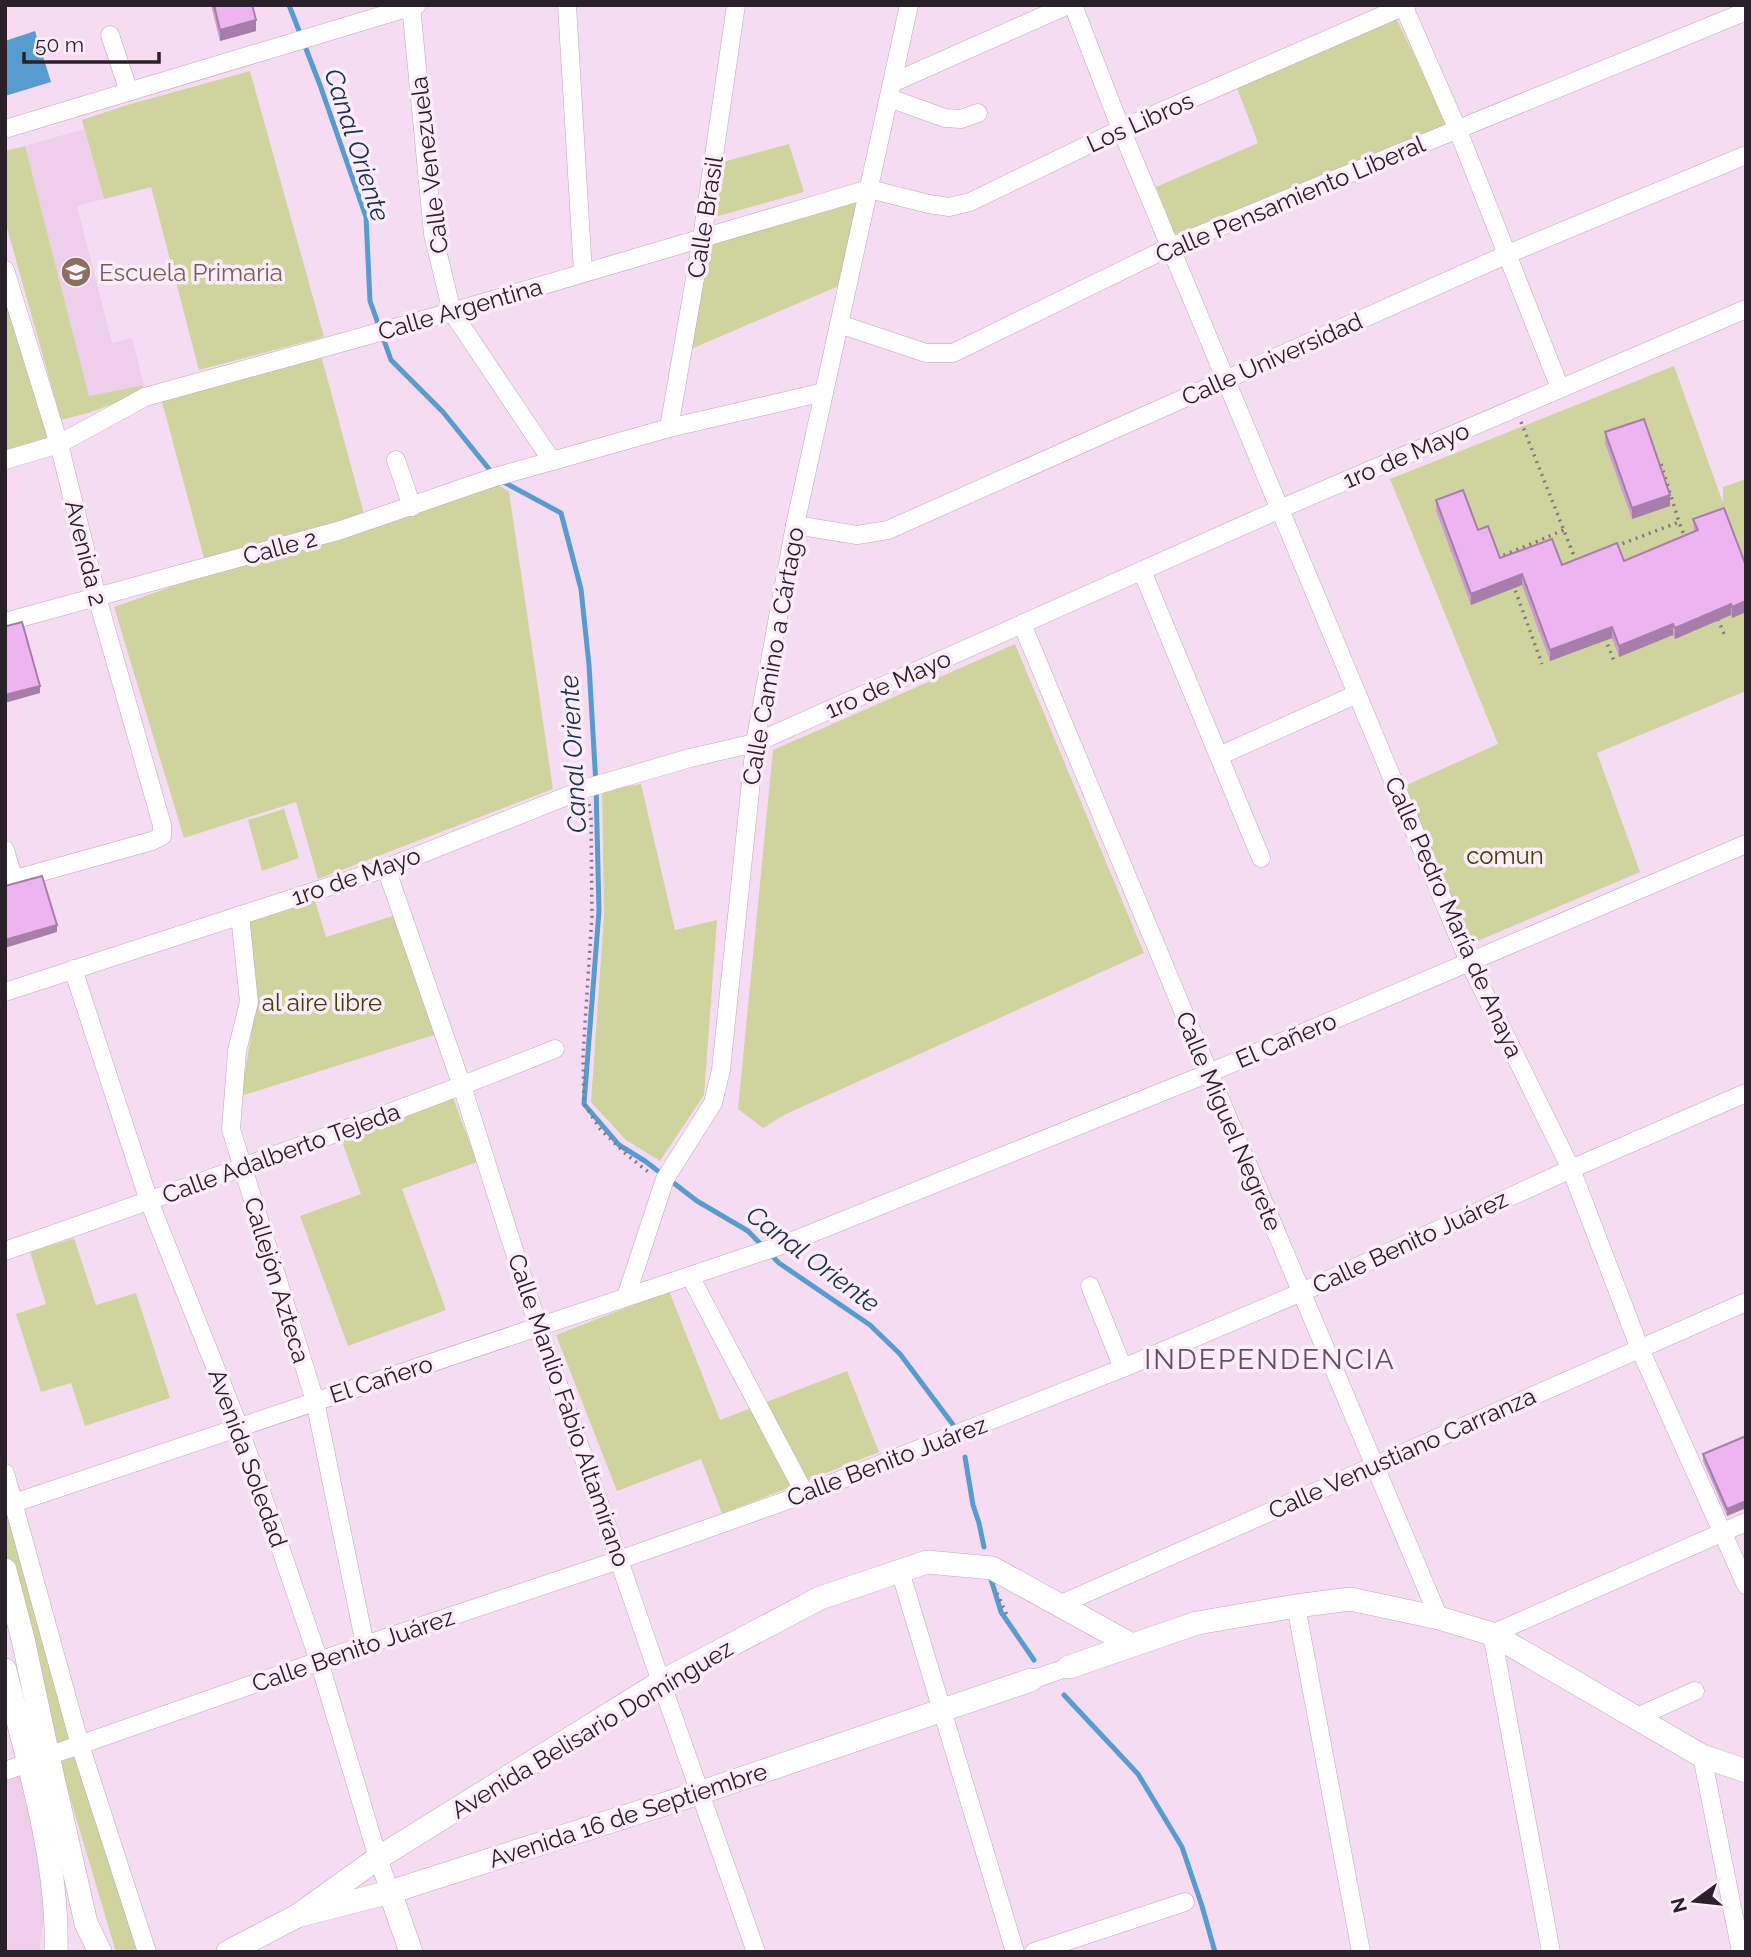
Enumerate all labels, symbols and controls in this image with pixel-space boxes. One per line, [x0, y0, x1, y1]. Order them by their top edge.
scale bar [24, 21, 159, 65]
text: 50 m [35, 32, 84, 57]
water label: Canal Oriente [318, 65, 396, 225]
street label: Calle Venezuela [404, 75, 454, 255]
street label: Los Libros [1082, 86, 1198, 158]
street label: Calle Pensamiento Liberal [1151, 129, 1429, 269]
street label: Calle Brasil [681, 153, 729, 280]
school or university icon: Escuela Primaria [59, 255, 93, 289]
place label: Escuela Primaria [99, 258, 283, 287]
street label: Calle Argentina [375, 272, 545, 346]
street label: Calle Universidad [1177, 306, 1367, 412]
street label: 1ro de Mayo [1339, 415, 1473, 495]
street label: Avenida 2 [59, 497, 113, 609]
street label: Calle 2 [240, 523, 320, 571]
street label: Calle Camino a Cártago [736, 525, 810, 787]
street label: 1ro de Mayo [821, 643, 955, 725]
water label: Canal Oriente [554, 674, 592, 834]
street label: Calle Pedro María de Anaya [1379, 772, 1529, 1062]
street label: 1ro de Mayo [288, 840, 424, 912]
park label: comun [1466, 841, 1544, 870]
park label: al aire libre [262, 988, 382, 1017]
street label: El Cañero [1231, 1006, 1341, 1074]
street label: Calle Miguel Negrete [1170, 1007, 1288, 1235]
street label: Calle Adalberto Tejeda [158, 1096, 404, 1210]
street label: Calle Benito Juárez [1308, 1184, 1512, 1300]
street label: Callejón Azteca [238, 1194, 316, 1366]
water label: Canal Oriente [741, 1199, 886, 1319]
street label: Calle Manlio Fabio Altamirano [502, 1250, 636, 1570]
district label: INDEPENDENCIA [1144, 1343, 1396, 1376]
street label: El Cañero [326, 1349, 436, 1409]
street label: Avenida Soledad [202, 1365, 294, 1551]
street label: Calle Venustiano Carranza [1264, 1381, 1540, 1525]
street label: Calle Benito Juárez [783, 1409, 991, 1513]
street label: Calle Benito Juárez [248, 1602, 458, 1698]
street label: Avenida Belisario Domínguez [446, 1633, 738, 1825]
street label: Avenida 16 de Septiembre [485, 1756, 771, 1874]
north arrow [1660, 1866, 1730, 1936]
text: N [1666, 1896, 1691, 1915]

